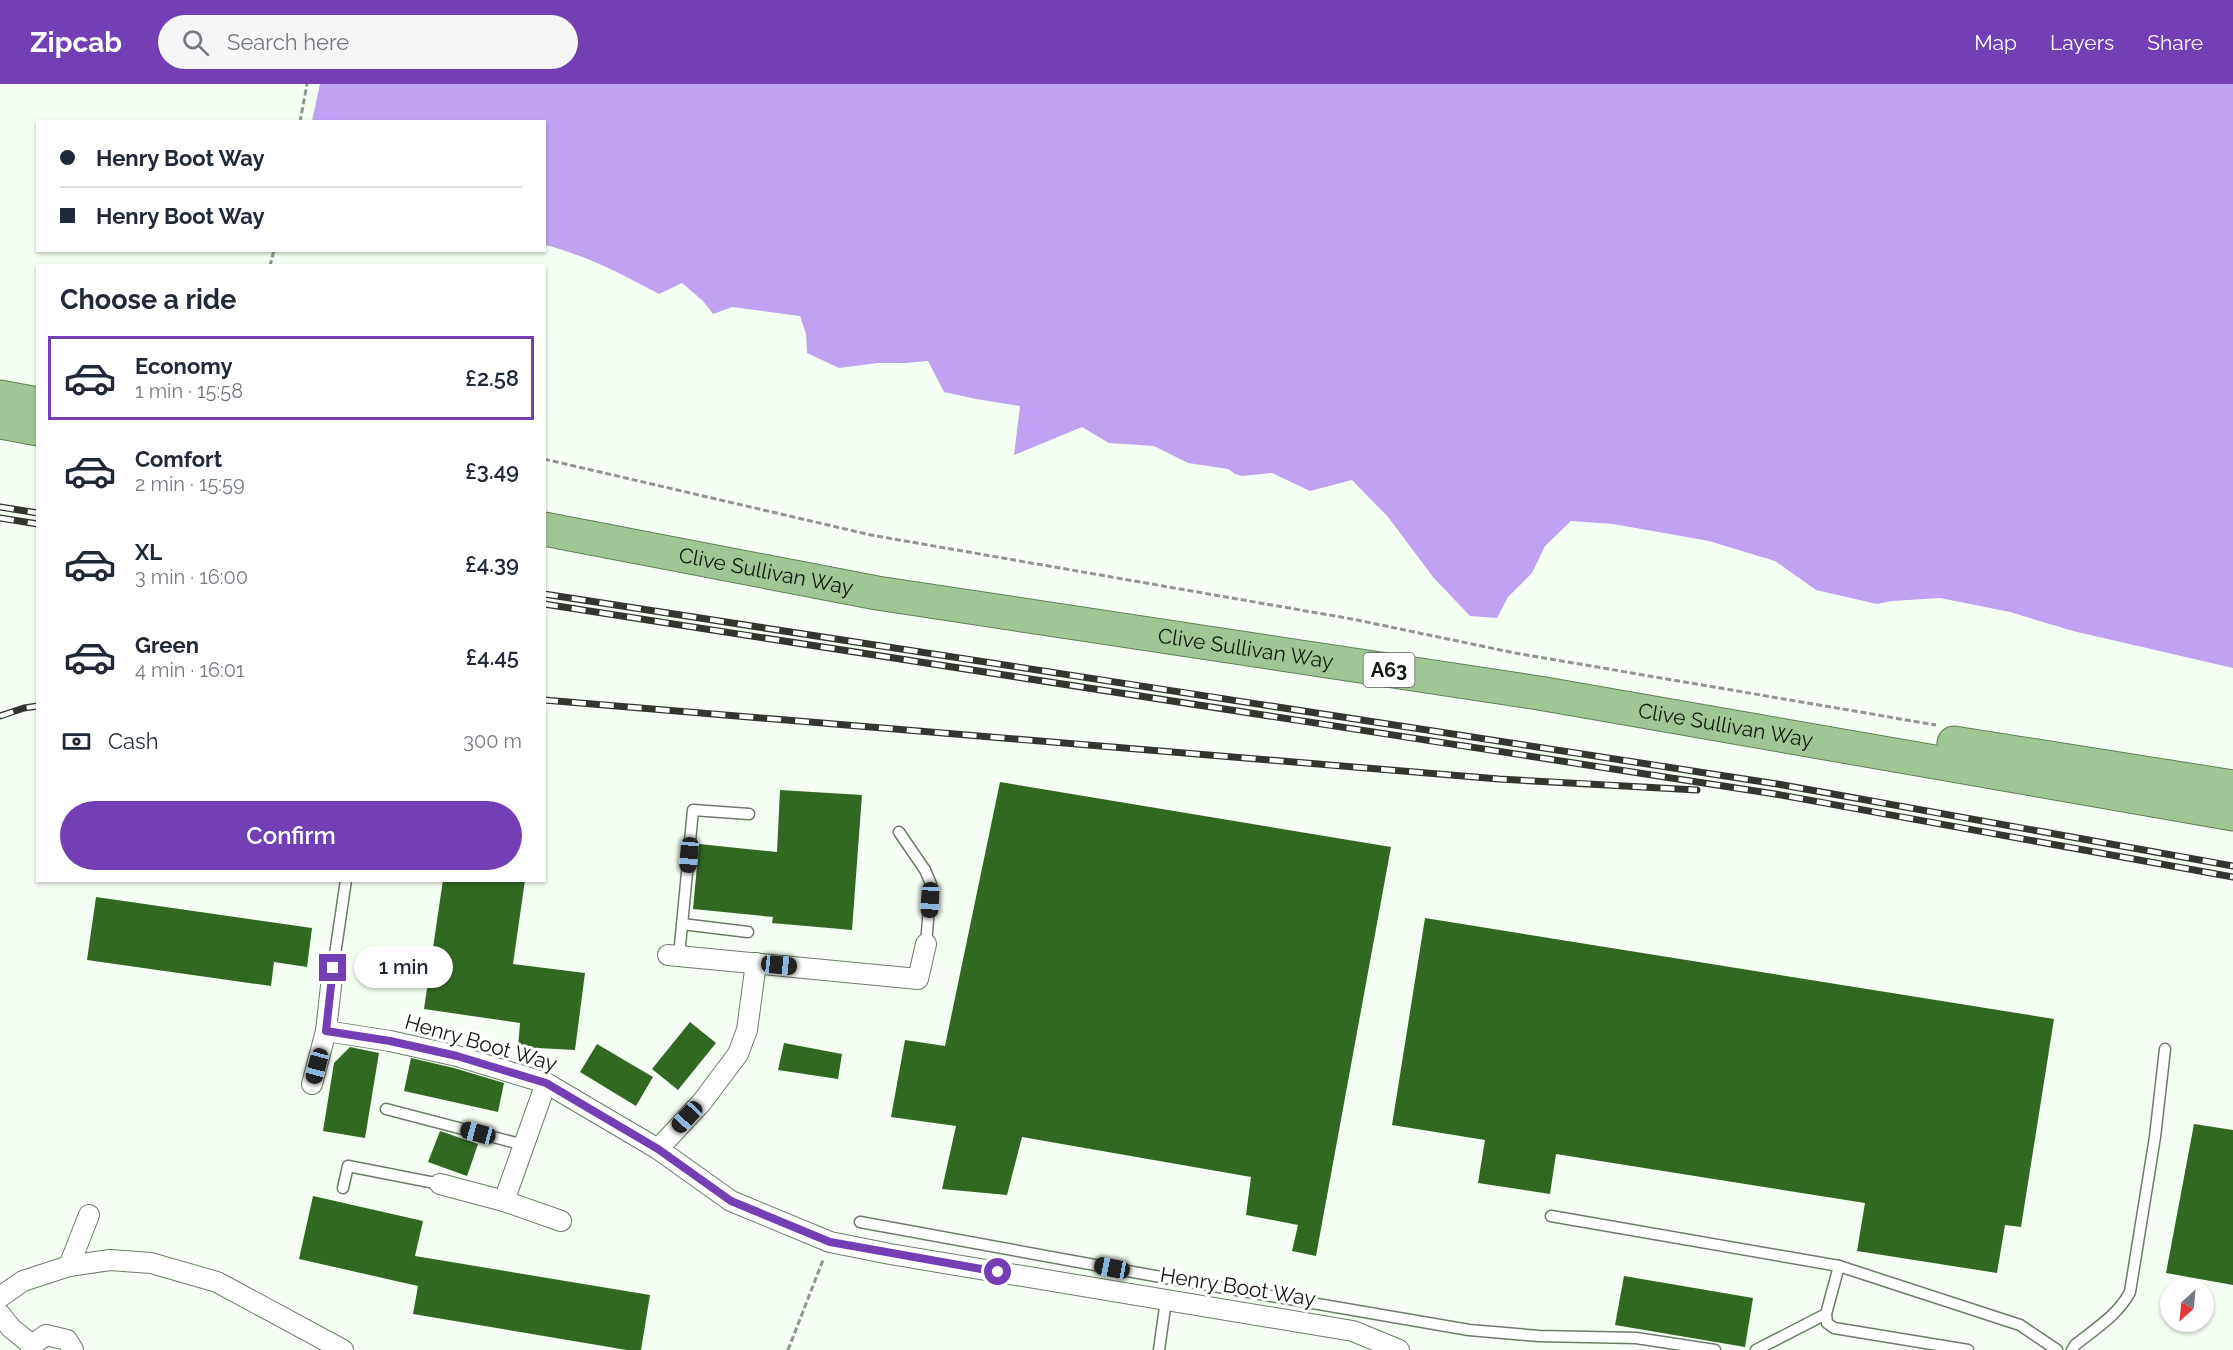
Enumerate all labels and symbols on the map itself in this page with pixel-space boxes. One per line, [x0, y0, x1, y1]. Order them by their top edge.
street label: Clive Sullivan Way [677, 542, 855, 600]
street label: Clive Sullivan Way [1156, 623, 1335, 674]
road number: A63 [1364, 653, 1414, 687]
street label: Clive Sullivan Way [1636, 698, 1815, 753]
car [678, 836, 700, 874]
car [920, 882, 940, 918]
callout: 1 min [354, 947, 453, 989]
route end [319, 954, 346, 981]
car [760, 954, 798, 976]
street label: Henry Boot Way [402, 1009, 560, 1076]
car [304, 1046, 330, 1086]
car [668, 1098, 706, 1136]
car [458, 1120, 498, 1146]
car [1093, 1256, 1131, 1280]
route start [984, 1258, 1011, 1285]
street label: Henry Boot Way [1158, 1262, 1318, 1311]
north arrow [2160, 1278, 2214, 1332]

